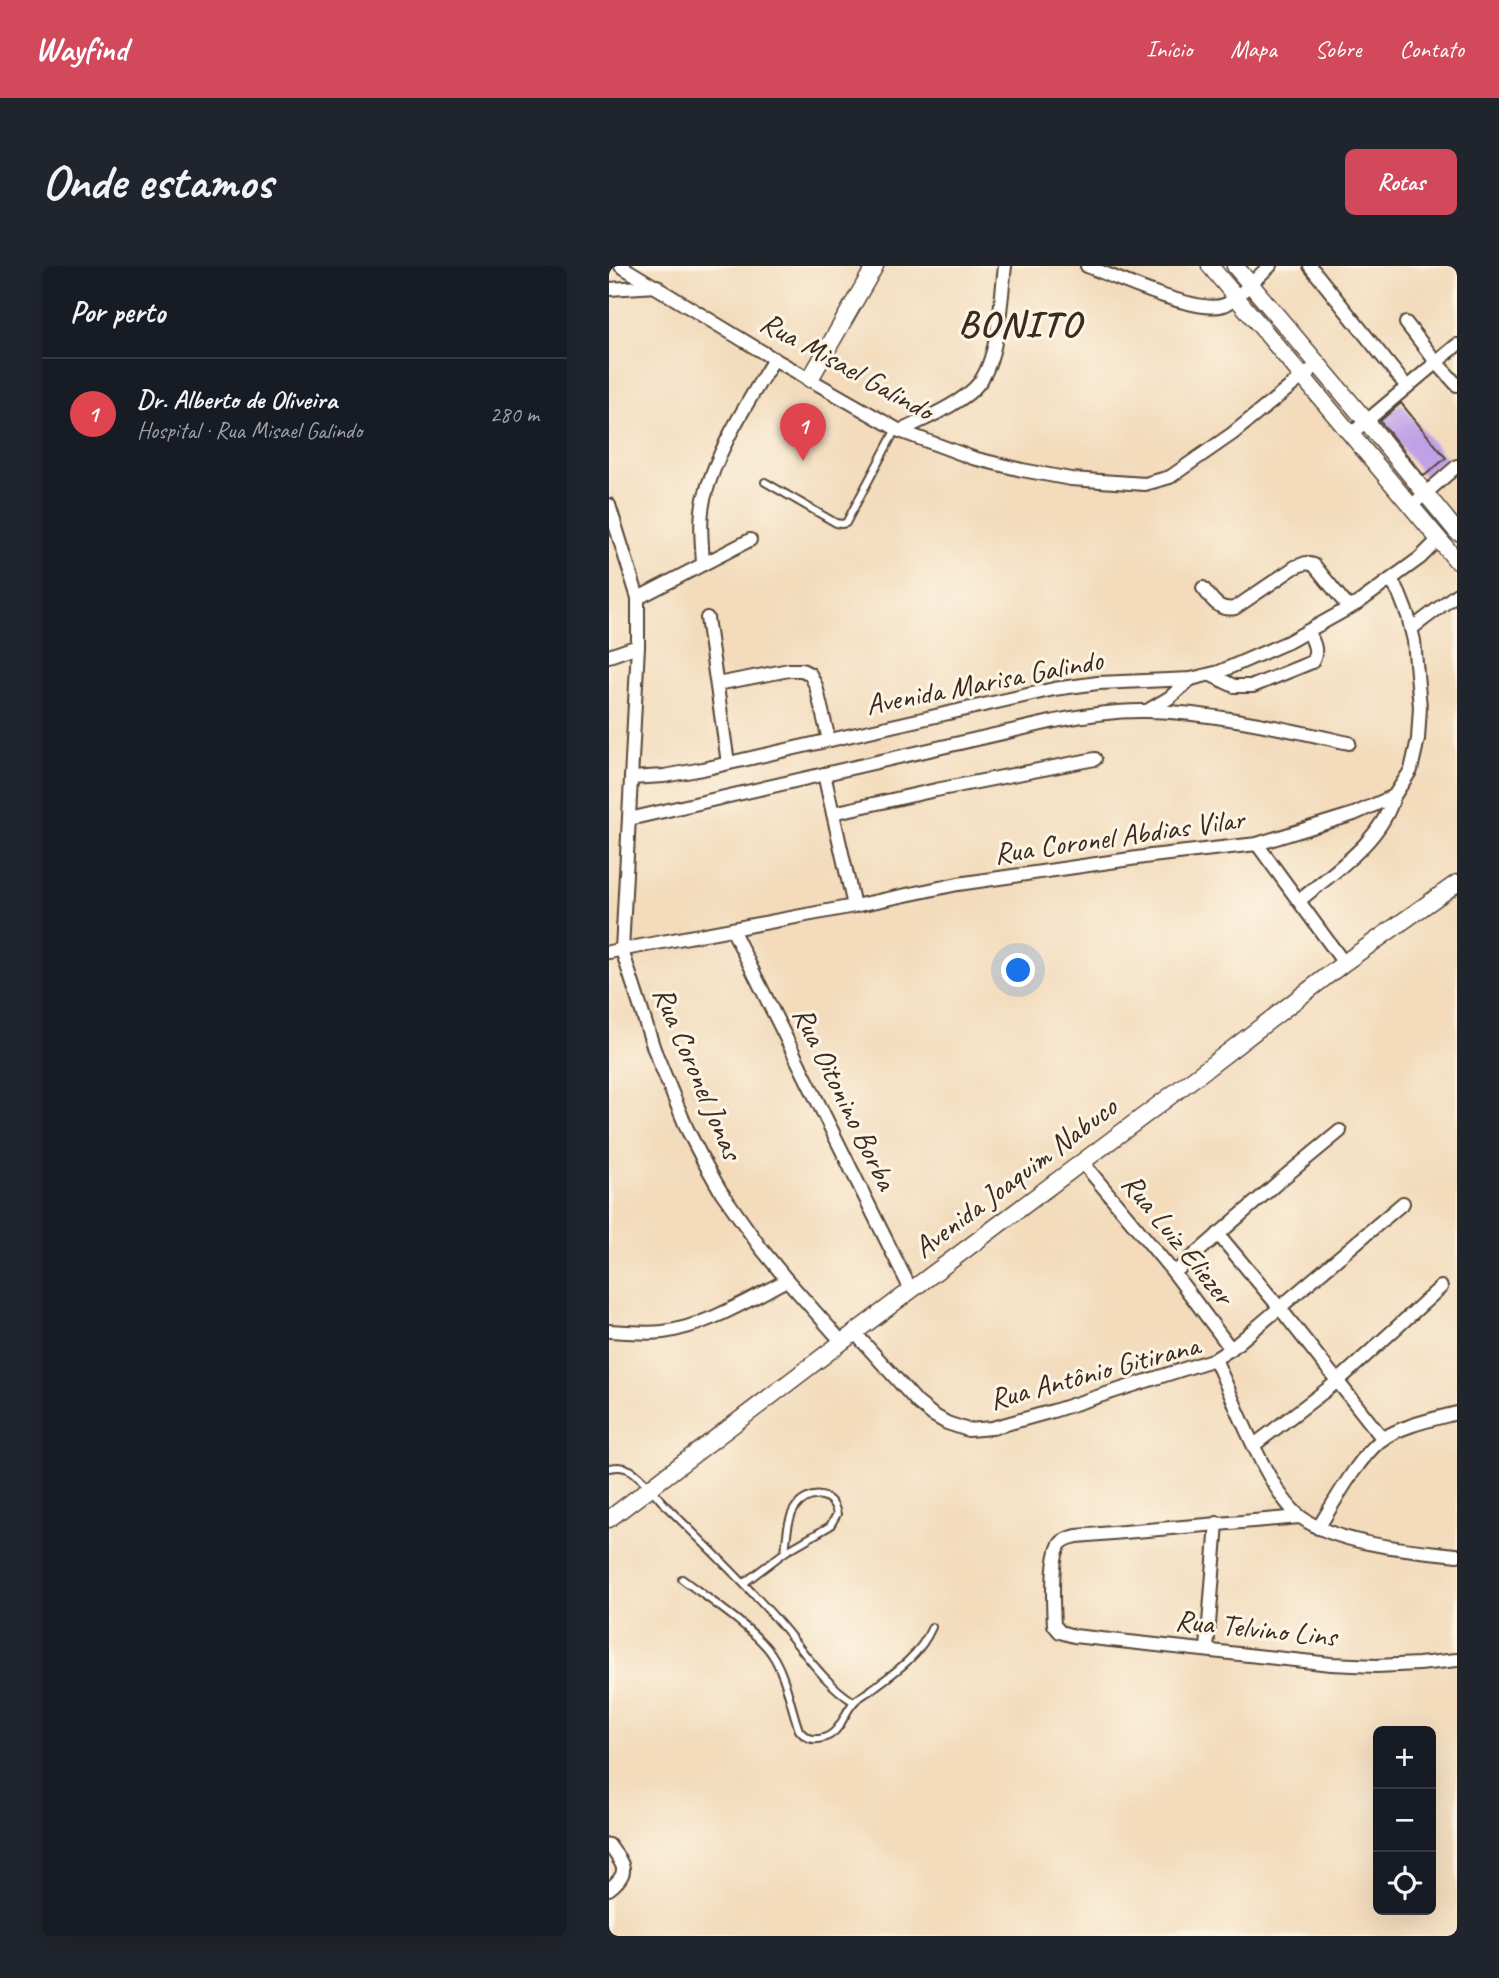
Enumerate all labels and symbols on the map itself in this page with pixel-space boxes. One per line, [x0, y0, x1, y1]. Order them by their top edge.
district label: BONITO [958, 300, 1085, 347]
street label: Rua Misael Galindo [754, 303, 943, 431]
pin: 1 [780, 403, 826, 461]
street label: Avenida Marisa Galindo [862, 640, 1107, 724]
street label: Rua Coronel Abdias Vilar [991, 799, 1249, 872]
your location [1001, 953, 1035, 987]
street label: Rua Coronel Jonas [645, 981, 753, 1168]
street label: Rua Oitonino Borba [784, 1000, 907, 1198]
street label: Avenida Joaquim Nabuco [905, 1087, 1126, 1266]
street label: Rua Luiz Eliezer [1113, 1166, 1245, 1315]
street label: Rua Antônio Gitirana [985, 1325, 1206, 1418]
street label: Rua Telvino Lins [1174, 1601, 1341, 1656]

